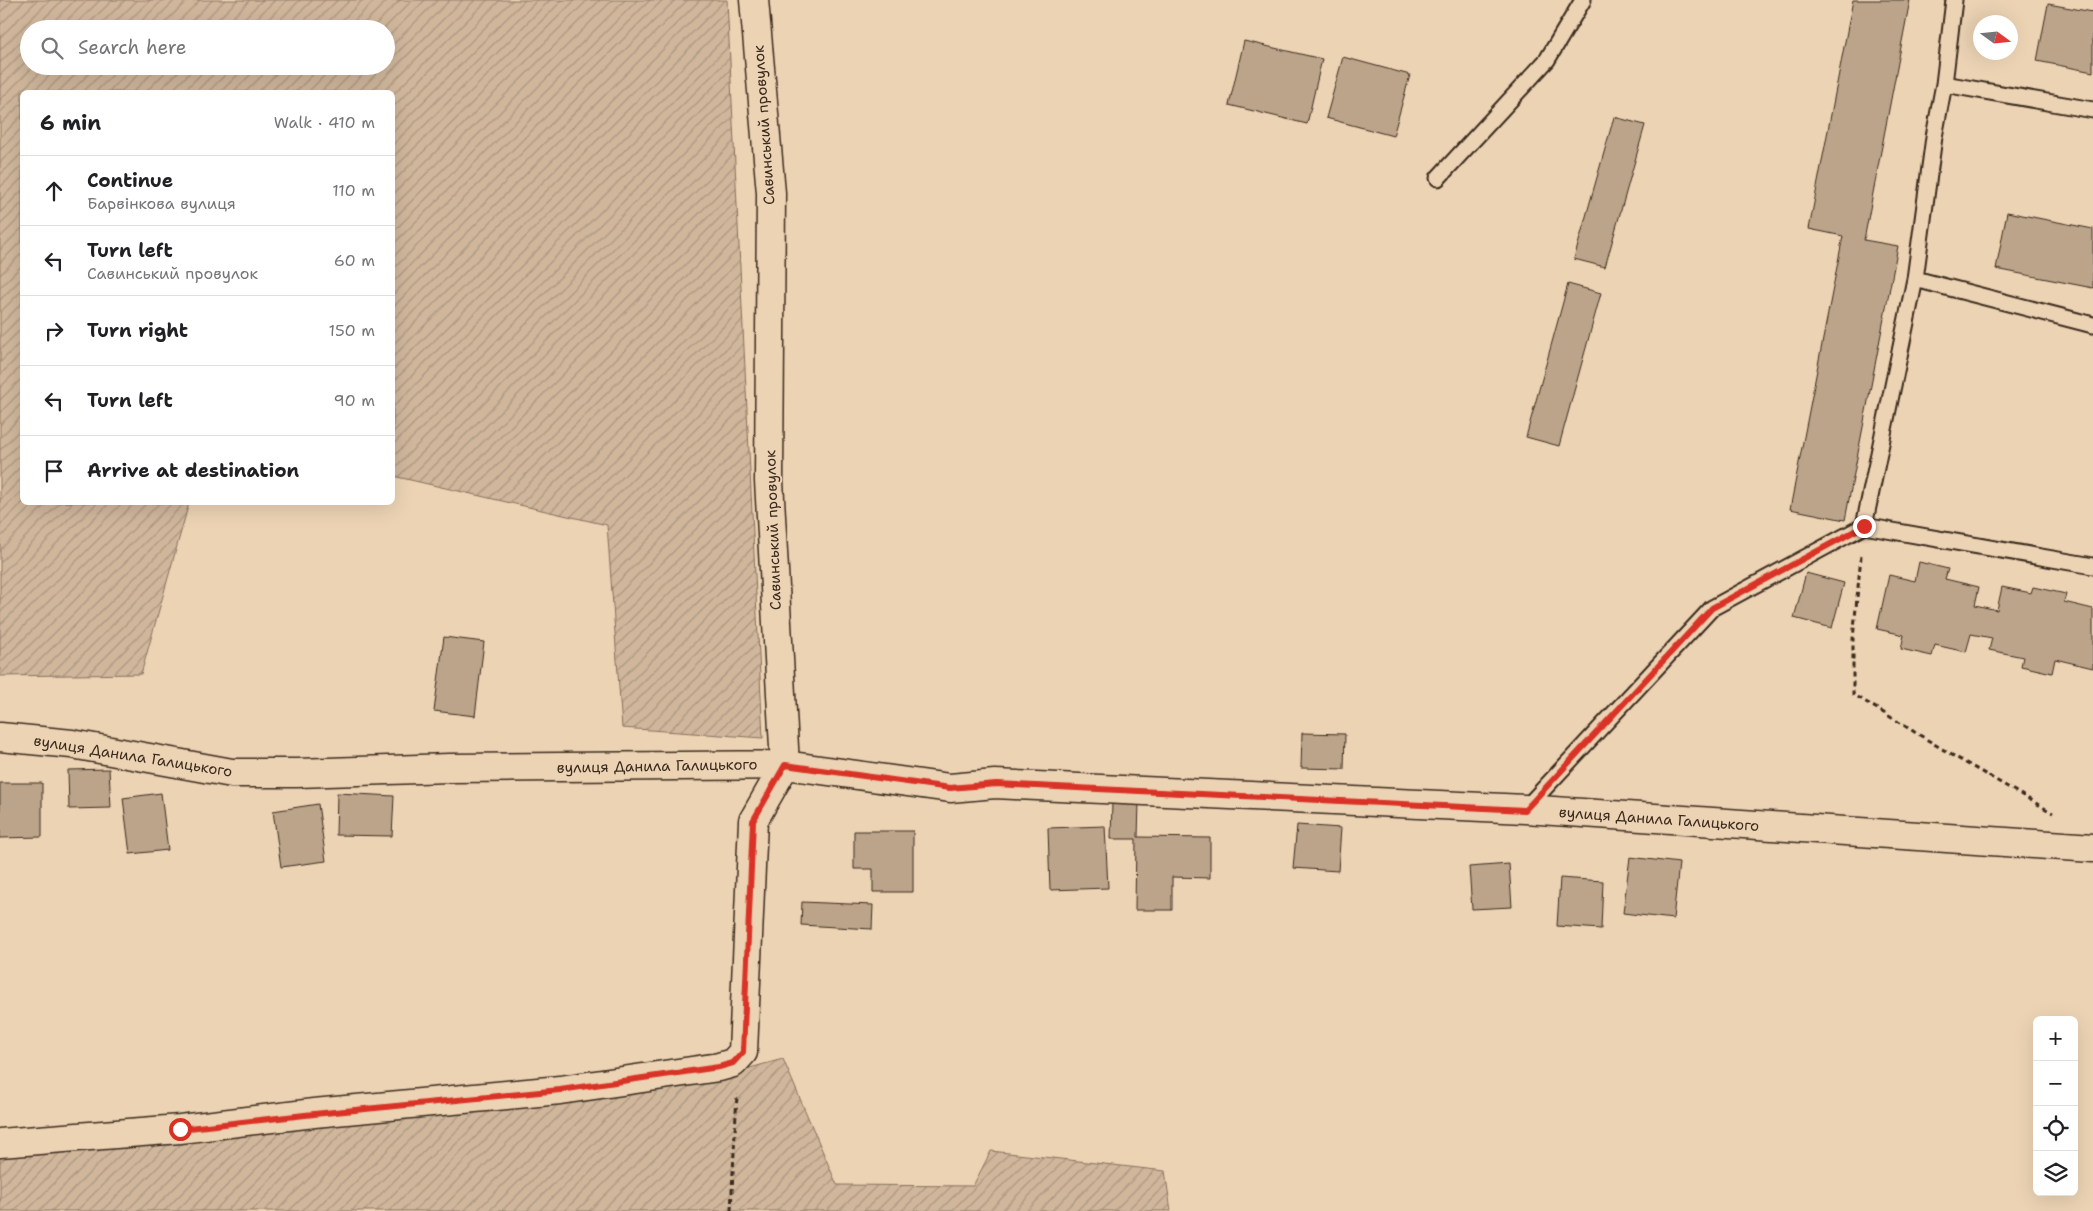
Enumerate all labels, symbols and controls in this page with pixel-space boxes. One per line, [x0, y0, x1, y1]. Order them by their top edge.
north arrow [1973, 15, 2018, 60]
search box [20, 20, 395, 75]
icon: search [38, 34, 66, 62]
text: Search here [78, 35, 187, 60]
street label: Савинський провулок [748, 44, 780, 206]
text: 6 min [40, 109, 101, 137]
text: Walk · 410 m [274, 112, 375, 133]
text: Continue [87, 168, 173, 193]
icon: ahead [40, 177, 68, 205]
text: 110 m [332, 180, 375, 201]
text: Барвінкова вулиця [87, 193, 236, 214]
text: Turn left [87, 238, 173, 263]
icon: left [40, 247, 68, 275]
text: 60 m [334, 250, 375, 271]
text: Савинський провулок [87, 263, 258, 284]
icon: right [40, 317, 68, 345]
text: Turn right [87, 318, 188, 343]
text: 150 m [328, 320, 375, 341]
icon: left [40, 387, 68, 415]
text: Turn left [87, 388, 173, 413]
text: 90 m [334, 390, 375, 411]
street label: Савинський провулок [760, 450, 786, 610]
icon: arrive [40, 457, 68, 485]
text: Arrive at destination [87, 458, 299, 483]
route end [1853, 515, 1876, 538]
street label: вулиця Данила Галицького [32, 730, 234, 782]
street label: вулиця Данила Галицького [556, 754, 758, 778]
street label: вулиця Данила Галицького [1558, 802, 1760, 836]
map controls [2033, 1016, 2078, 1196]
button: + [2033, 1016, 2078, 1061]
button: − [2033, 1061, 2078, 1106]
button: locate [2033, 1106, 2078, 1151]
route start [169, 1118, 192, 1141]
button: layers [2033, 1151, 2078, 1196]

